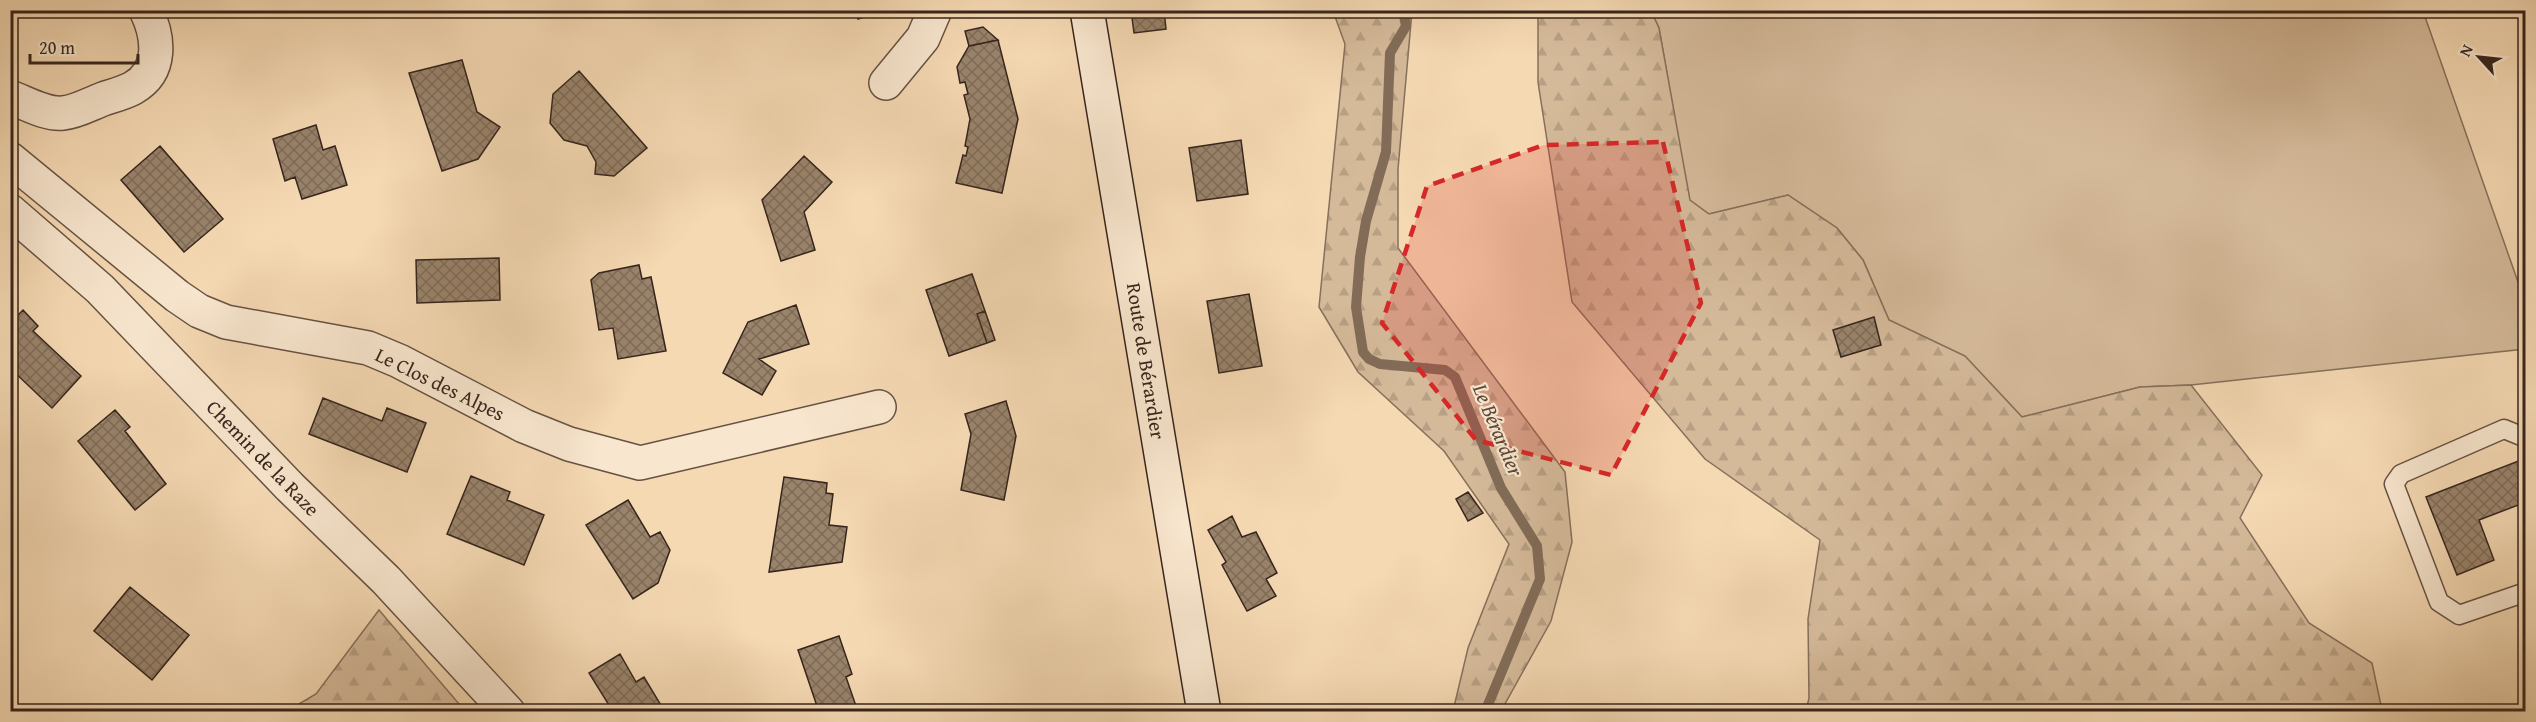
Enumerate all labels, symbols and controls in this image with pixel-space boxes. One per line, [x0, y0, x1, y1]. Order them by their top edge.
scale bar [30, 27, 138, 65]
north arrow [2449, 27, 2509, 87]
text: 20 m [39, 34, 75, 61]
text: N [2453, 40, 2479, 60]
street label: Route de Bérardier [1120, 281, 1173, 441]
street label: Le Clos des Alpes [371, 340, 510, 427]
water label: Le Bérardier [1465, 378, 1532, 482]
street label: Chemin de la Raze [200, 393, 327, 522]

